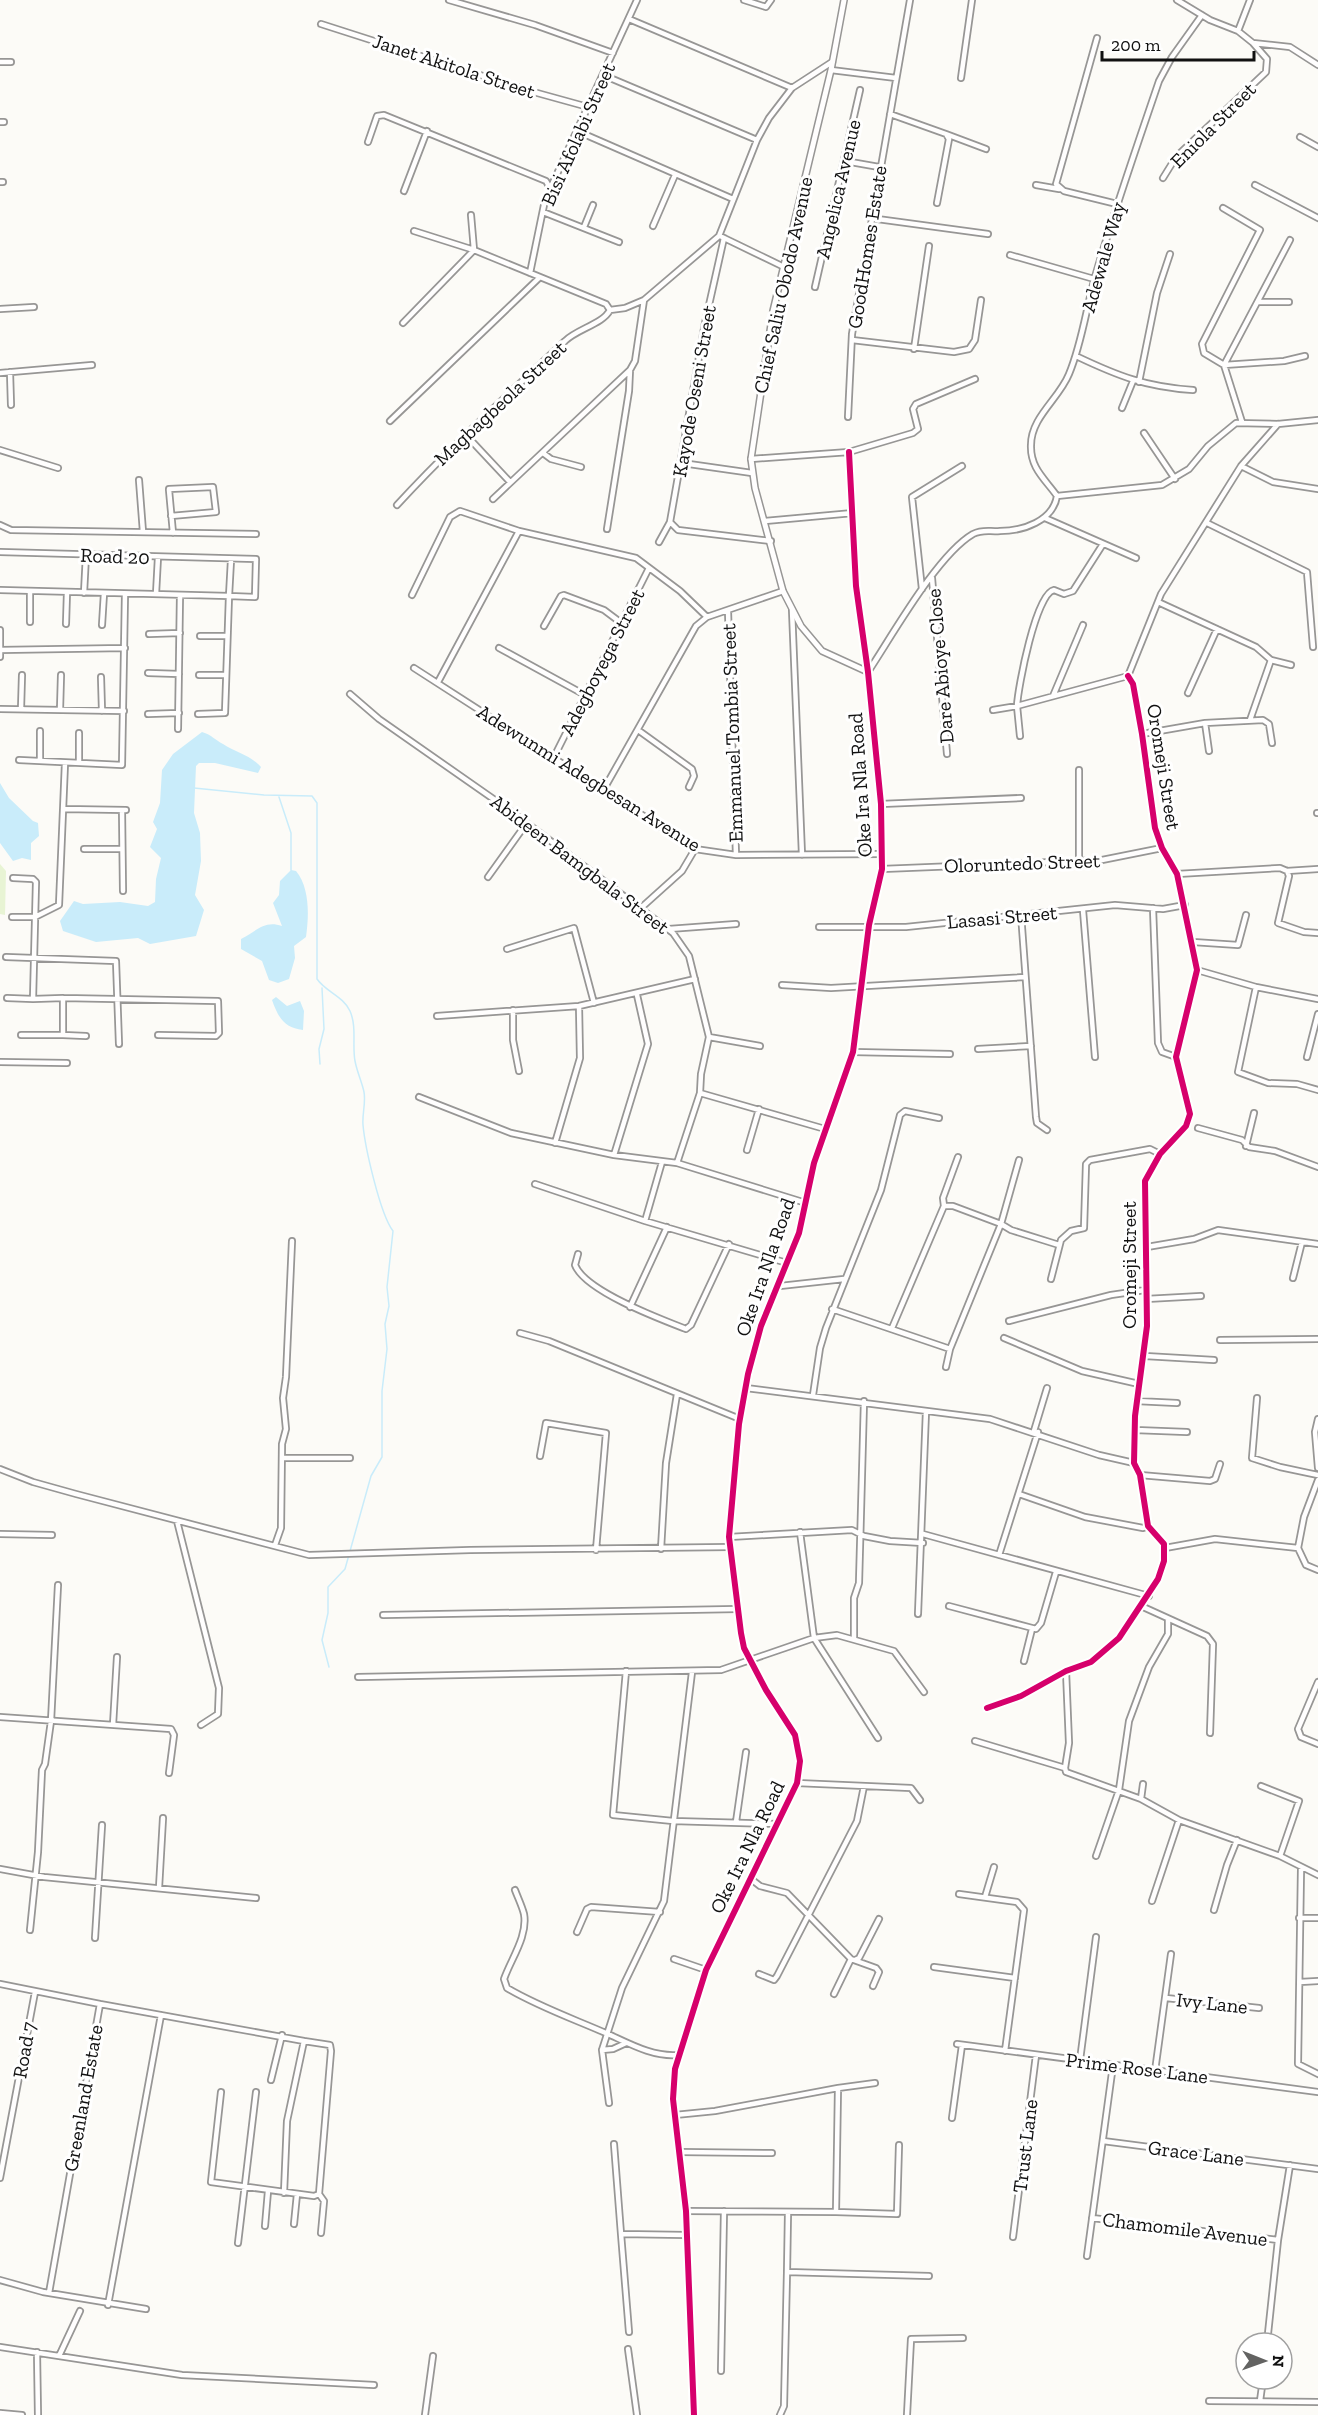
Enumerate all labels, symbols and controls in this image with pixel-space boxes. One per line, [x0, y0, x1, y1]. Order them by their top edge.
scale bar [1102, 24, 1254, 62]
street label: Janet Akitola Street [370, 28, 539, 104]
text: 200 m [1111, 34, 1161, 56]
street label: Bisi Afolabi Street [536, 58, 621, 209]
street label: Eniola Street [1165, 77, 1261, 173]
street label: Angelica Avenue [810, 117, 866, 261]
street label: GoodHomes Estate [842, 164, 892, 330]
street label: Chief Saliu Obodo Avenue [748, 174, 818, 396]
street label: Adewale Way [1076, 198, 1130, 315]
street label: Kayode Oseni Street [667, 303, 721, 479]
street label: Magbagbeola Street [429, 335, 571, 470]
street label: Road 20 [80, 543, 150, 569]
street label: Adegboyega Street [555, 584, 650, 740]
street label: Dare Abioye Close [921, 588, 959, 744]
street label: Emmanuel Tombia Street [716, 622, 748, 843]
street label: Adewunmi Adegbesan Avenue [473, 699, 705, 857]
street label: Oromeji Street [1142, 702, 1186, 833]
street label: Oke Ira Nla Road [843, 712, 877, 858]
street label: Abideen Bamgbala Street [486, 789, 675, 939]
street label: Oloruntedo Street [943, 848, 1101, 878]
street label: Lasasi Street [946, 900, 1059, 934]
street label: Oke Ira Nla Road [730, 1195, 800, 1339]
street label: Oromeji Street [1117, 1201, 1141, 1329]
street label: Oke Ira Nla Road [705, 1777, 789, 1917]
street label: Ivy Lane [1175, 1987, 1249, 2019]
street label: Road 7 [7, 2019, 41, 2080]
street label: Greenland Estate [58, 2023, 108, 2173]
street label: Prime Rose Lane [1064, 2047, 1210, 2089]
street label: Trust Lane [1007, 2098, 1043, 2194]
street label: Grace Lane [1147, 2135, 1245, 2171]
street label: Chamomile Avenue [1101, 2207, 1269, 2251]
north arrow [1234, 2331, 1294, 2391]
text: N [1269, 2355, 1288, 2368]

